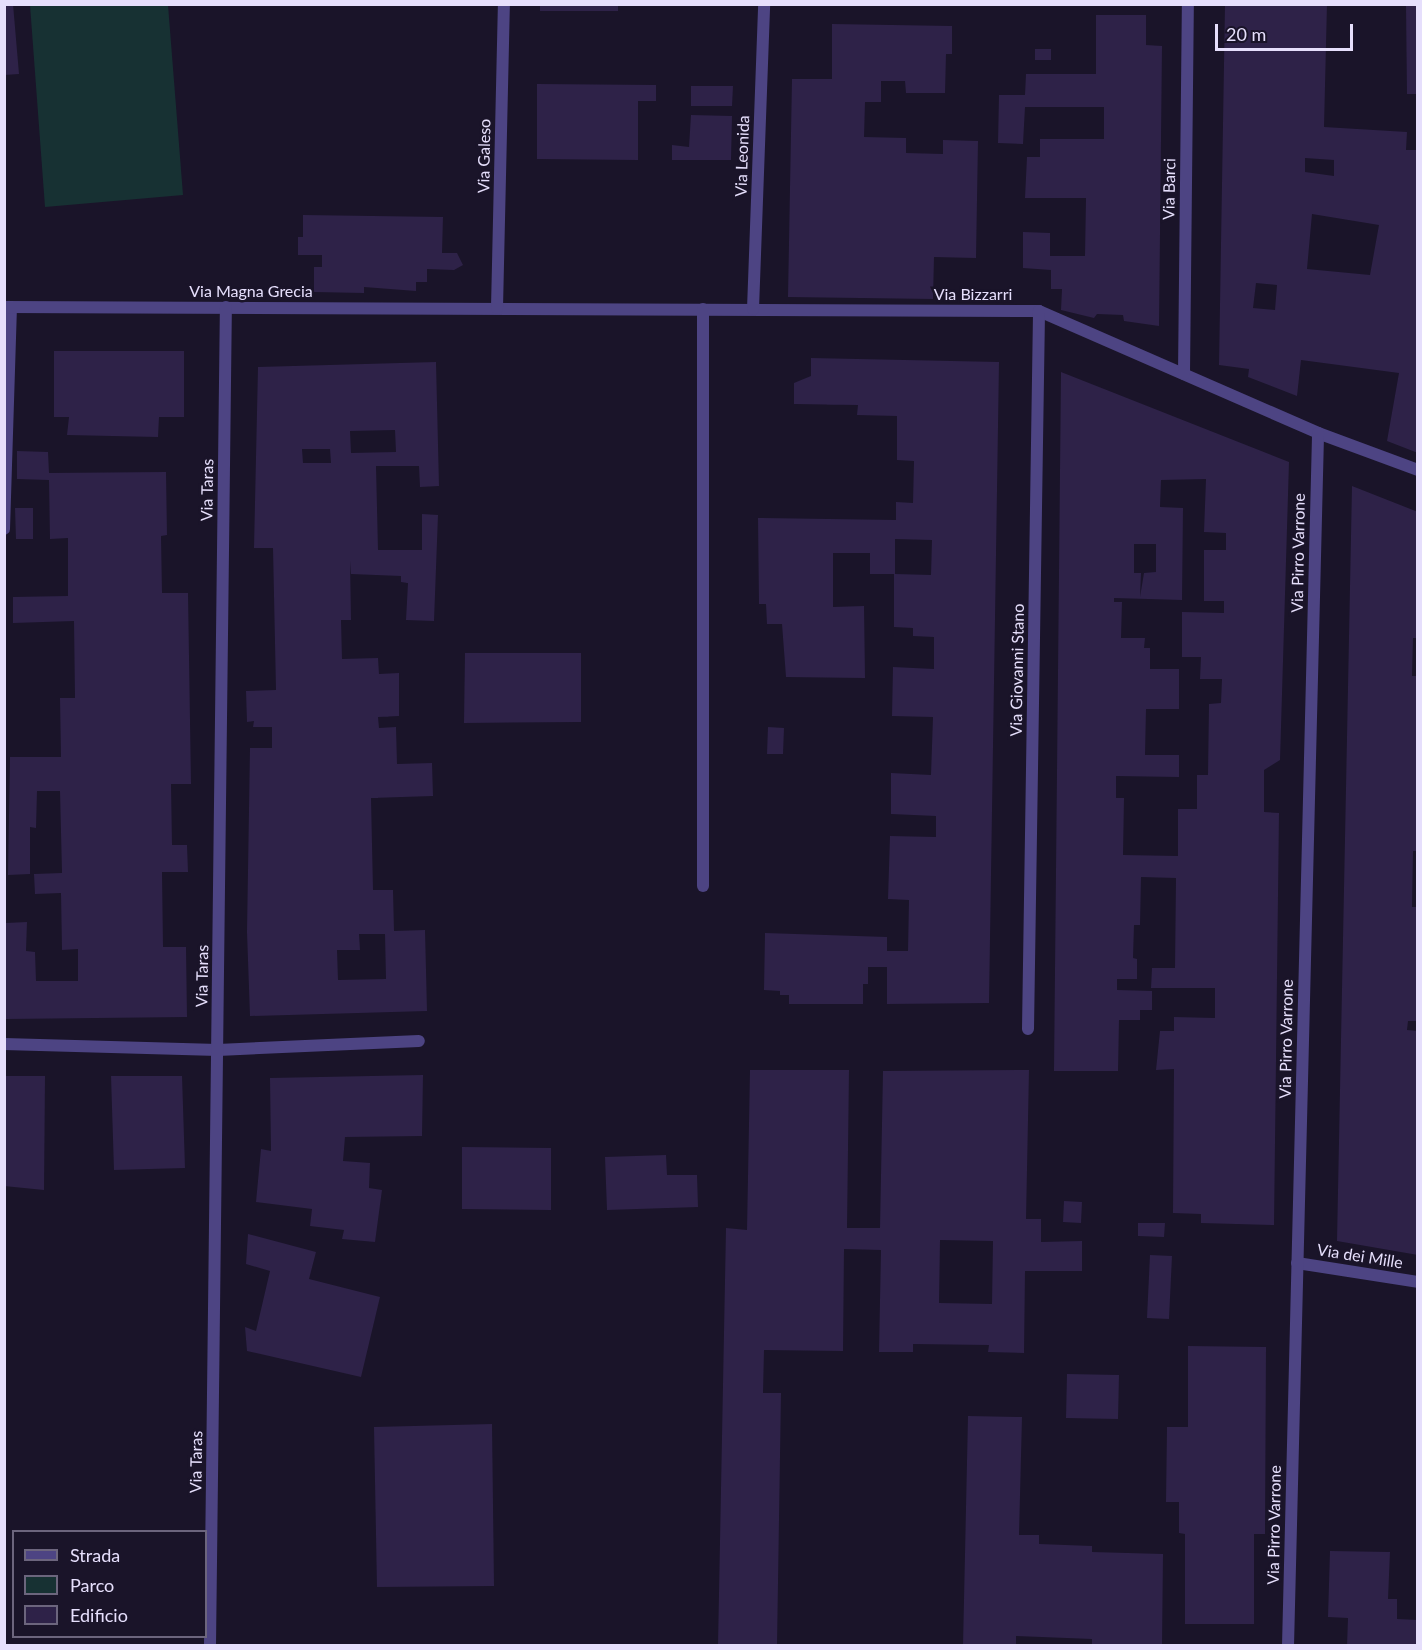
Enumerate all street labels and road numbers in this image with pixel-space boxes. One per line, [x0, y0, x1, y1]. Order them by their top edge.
street label: Via Leonida [731, 115, 753, 197]
street label: Via Galeso [474, 119, 494, 193]
street label: Via Barci [1159, 158, 1179, 220]
street label: Via Magna Grecia [189, 281, 313, 301]
street label: Via Bizzarri [934, 284, 1012, 304]
street label: Via Taras [197, 458, 217, 522]
street label: Via Pirro Varrone [1287, 493, 1309, 613]
street label: Via Giovanni Stano [1006, 603, 1028, 737]
street label: Via Taras [192, 944, 212, 1008]
street label: Via Pirro Varrone [1275, 979, 1297, 1099]
street label: Via dei Mille [1316, 1240, 1404, 1272]
street label: Via Taras [186, 1430, 206, 1494]
street label: Via Pirro Varrone [1263, 1465, 1285, 1585]

